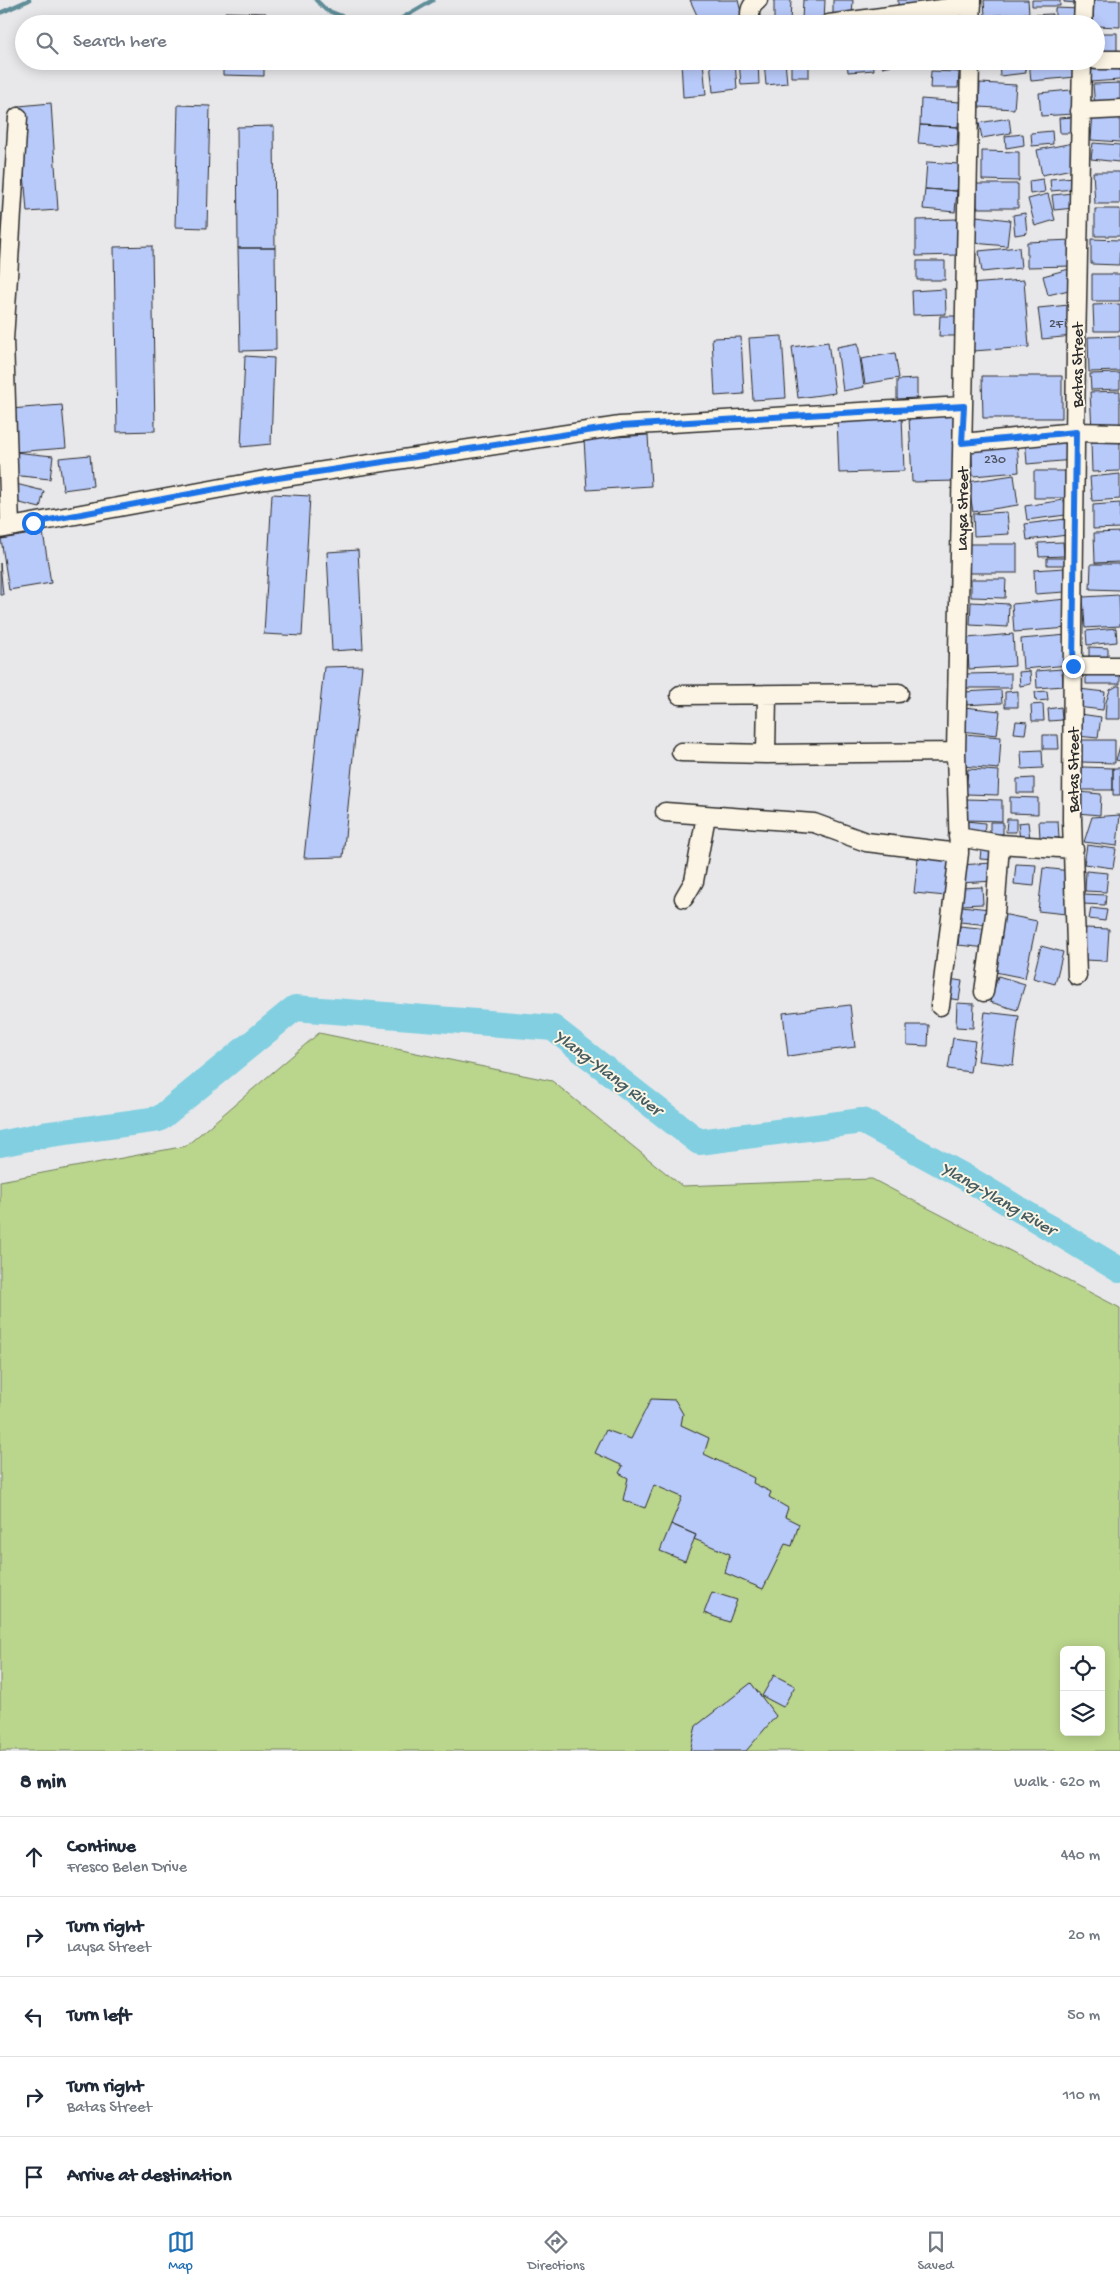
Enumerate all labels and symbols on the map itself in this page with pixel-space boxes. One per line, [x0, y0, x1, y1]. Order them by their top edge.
house number: 2F [1049, 316, 1064, 333]
street label: Batas Street [1070, 321, 1089, 408]
house number: 230 [984, 452, 1006, 469]
street label: Laysa Street [954, 466, 975, 551]
route start [22, 512, 45, 535]
route end [1062, 655, 1085, 678]
street label: Batas Street [1066, 726, 1085, 813]
water label: Ylang-Ylang River [550, 1027, 668, 1123]
water label: Ylang-Ylang River [937, 1159, 1062, 1243]

